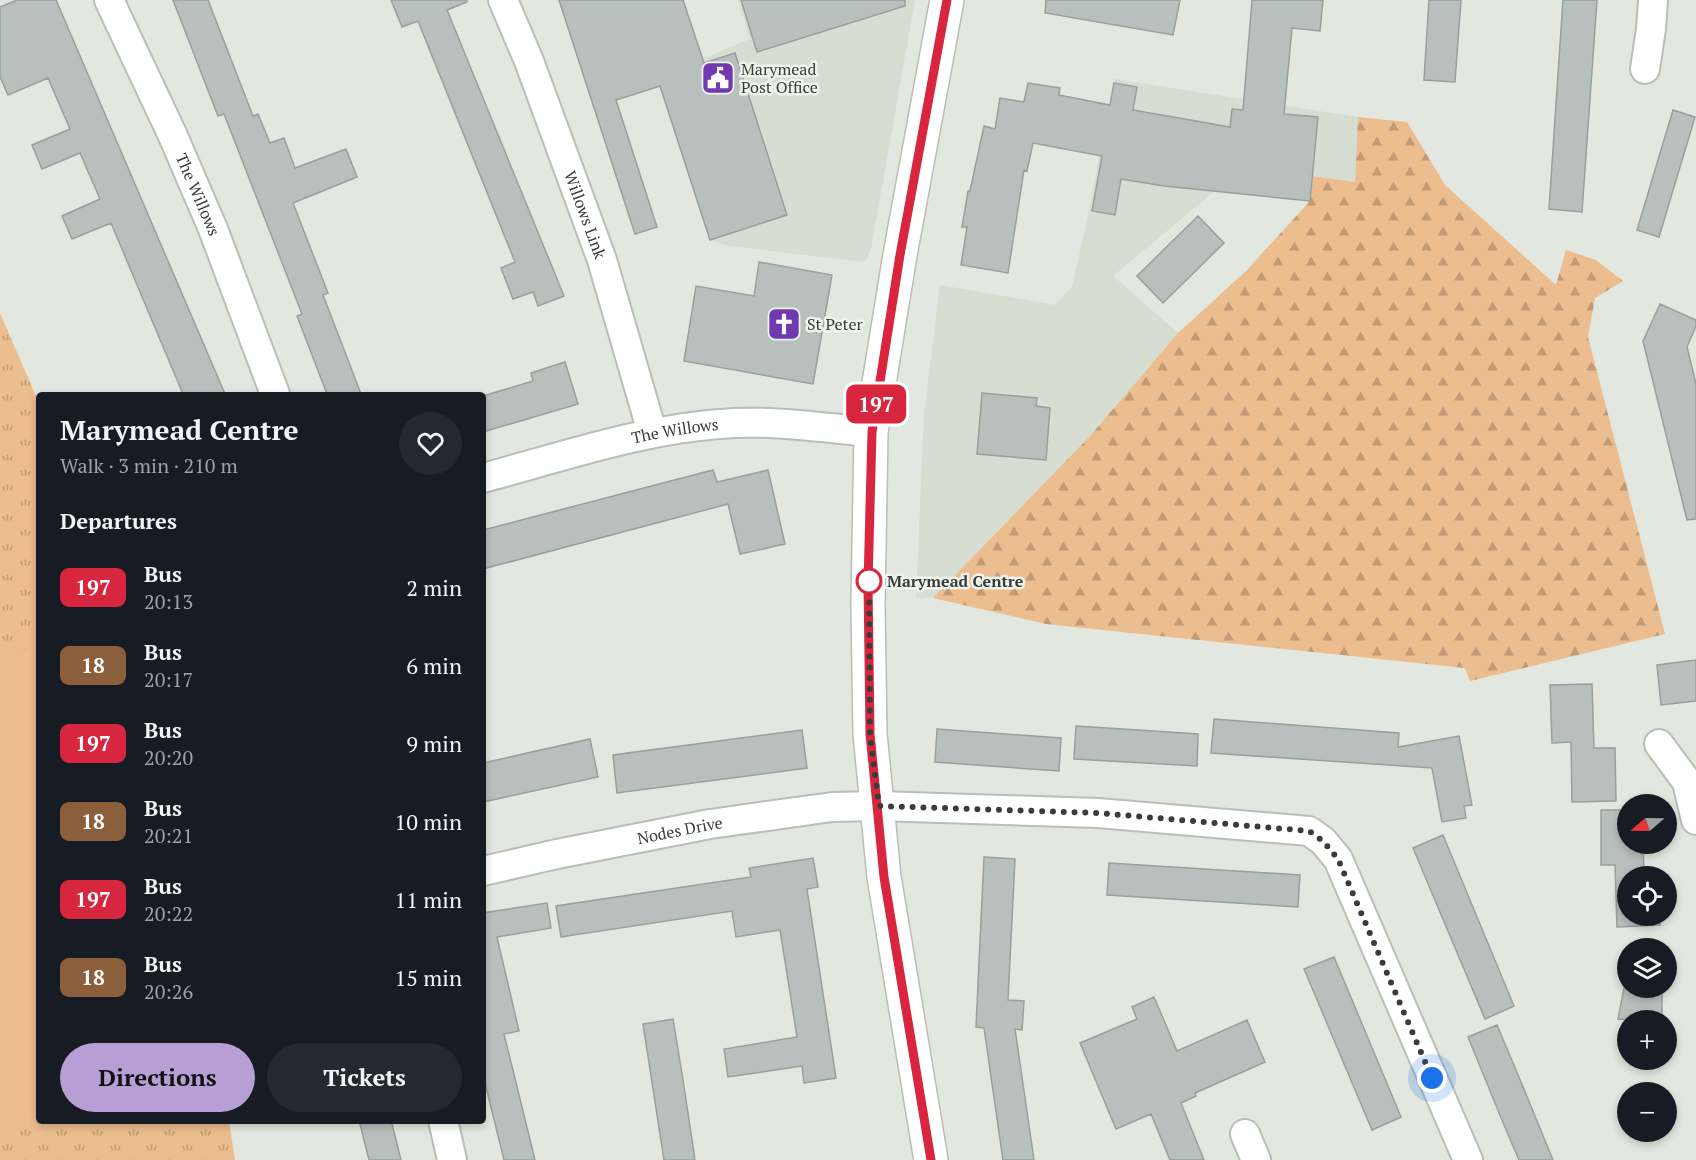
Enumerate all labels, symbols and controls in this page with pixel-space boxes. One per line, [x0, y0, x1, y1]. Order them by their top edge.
place label: Marymead Post Office [741, 58, 818, 98]
public building icon: Marymead Post Office [700, 60, 736, 96]
street label: The Willows [171, 150, 226, 239]
street label: Willows Link [559, 168, 612, 262]
church icon: St Peter [766, 306, 802, 342]
place label: St Peter [807, 313, 863, 335]
line badge: 197 [842, 384, 910, 424]
text: 197 [858, 390, 894, 418]
text: Marymead Centre [60, 411, 299, 448]
button: heart [399, 412, 462, 475]
street label: The Willows [629, 413, 719, 449]
text: Walk · 3 min · 210 m [60, 452, 238, 479]
text: Departures [60, 506, 177, 535]
text: Bus [144, 559, 182, 588]
marker: Marymead Centre [856, 568, 882, 594]
place label: Marymead Centre [887, 570, 1024, 592]
text: 197 [75, 573, 111, 601]
text: 2 min [406, 573, 462, 602]
text: 20:13 [144, 588, 193, 615]
text: Bus [144, 637, 182, 666]
text: 18 [81, 651, 105, 679]
text: 6 min [406, 651, 462, 680]
text: 20:17 [144, 666, 193, 693]
text: Bus [144, 715, 182, 744]
text: 197 [75, 729, 111, 757]
text: 9 min [406, 729, 462, 758]
text: 20:20 [144, 744, 193, 771]
text: Bus [144, 793, 182, 822]
north arrow [1617, 794, 1677, 854]
map controls [1617, 794, 1677, 1142]
text: 18 [81, 807, 105, 835]
text: 10 min [395, 807, 462, 836]
street label: Nodes Drive [635, 811, 724, 849]
text: 20:21 [144, 822, 193, 849]
button: locate [1617, 866, 1677, 926]
text: Bus [144, 871, 182, 900]
text: 197 [75, 885, 111, 913]
text: 11 min [395, 885, 462, 914]
text: 20:22 [144, 900, 193, 927]
button: layers [1617, 938, 1677, 998]
text: Bus [144, 949, 182, 978]
text: 18 [81, 963, 105, 991]
text: 15 min [395, 963, 462, 992]
text: 20:26 [144, 978, 193, 1005]
button: + [1617, 1010, 1677, 1070]
button: Directions [60, 1043, 255, 1112]
button: Tickets [267, 1043, 462, 1112]
your location [1417, 1063, 1447, 1093]
button: − [1617, 1082, 1677, 1142]

